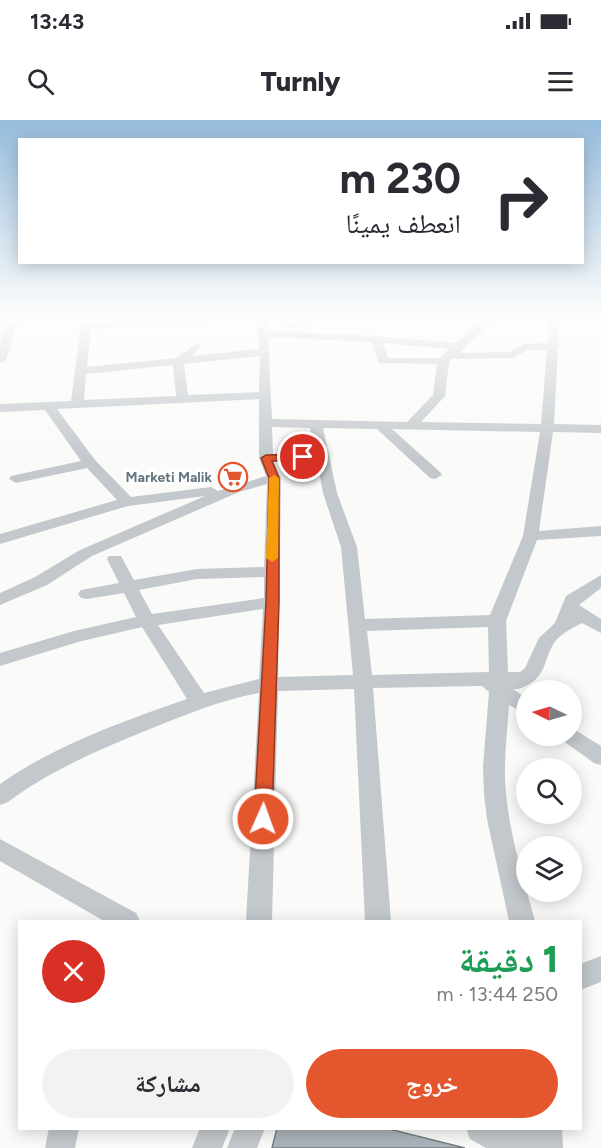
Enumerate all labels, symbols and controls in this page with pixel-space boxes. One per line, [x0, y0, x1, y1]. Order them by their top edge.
text: 13:43 [30, 8, 84, 35]
icon: search [24, 65, 57, 98]
text: Turnly [260, 65, 341, 98]
icon: menu [544, 65, 577, 98]
text: 230 m [339, 153, 461, 204]
icon: right [482, 162, 560, 240]
text: انعطف يمينًا [345, 207, 461, 240]
pin [277, 431, 328, 482]
icon: arrive [286, 440, 319, 473]
supermarket icon: Marketi Malik [217, 461, 249, 493]
place label: Marketi Malik [126, 469, 212, 486]
north arrow [516, 680, 582, 746]
map controls [516, 680, 582, 902]
button: search [516, 758, 582, 824]
position arrow [231, 787, 295, 851]
button: layers [516, 836, 582, 902]
text: 1 دقيقة [459, 938, 558, 981]
button: close [42, 940, 105, 1003]
text: 250 m · 13:44 [437, 982, 558, 1006]
button: مشاركة [42, 1049, 294, 1118]
button: خروج [306, 1049, 558, 1118]

